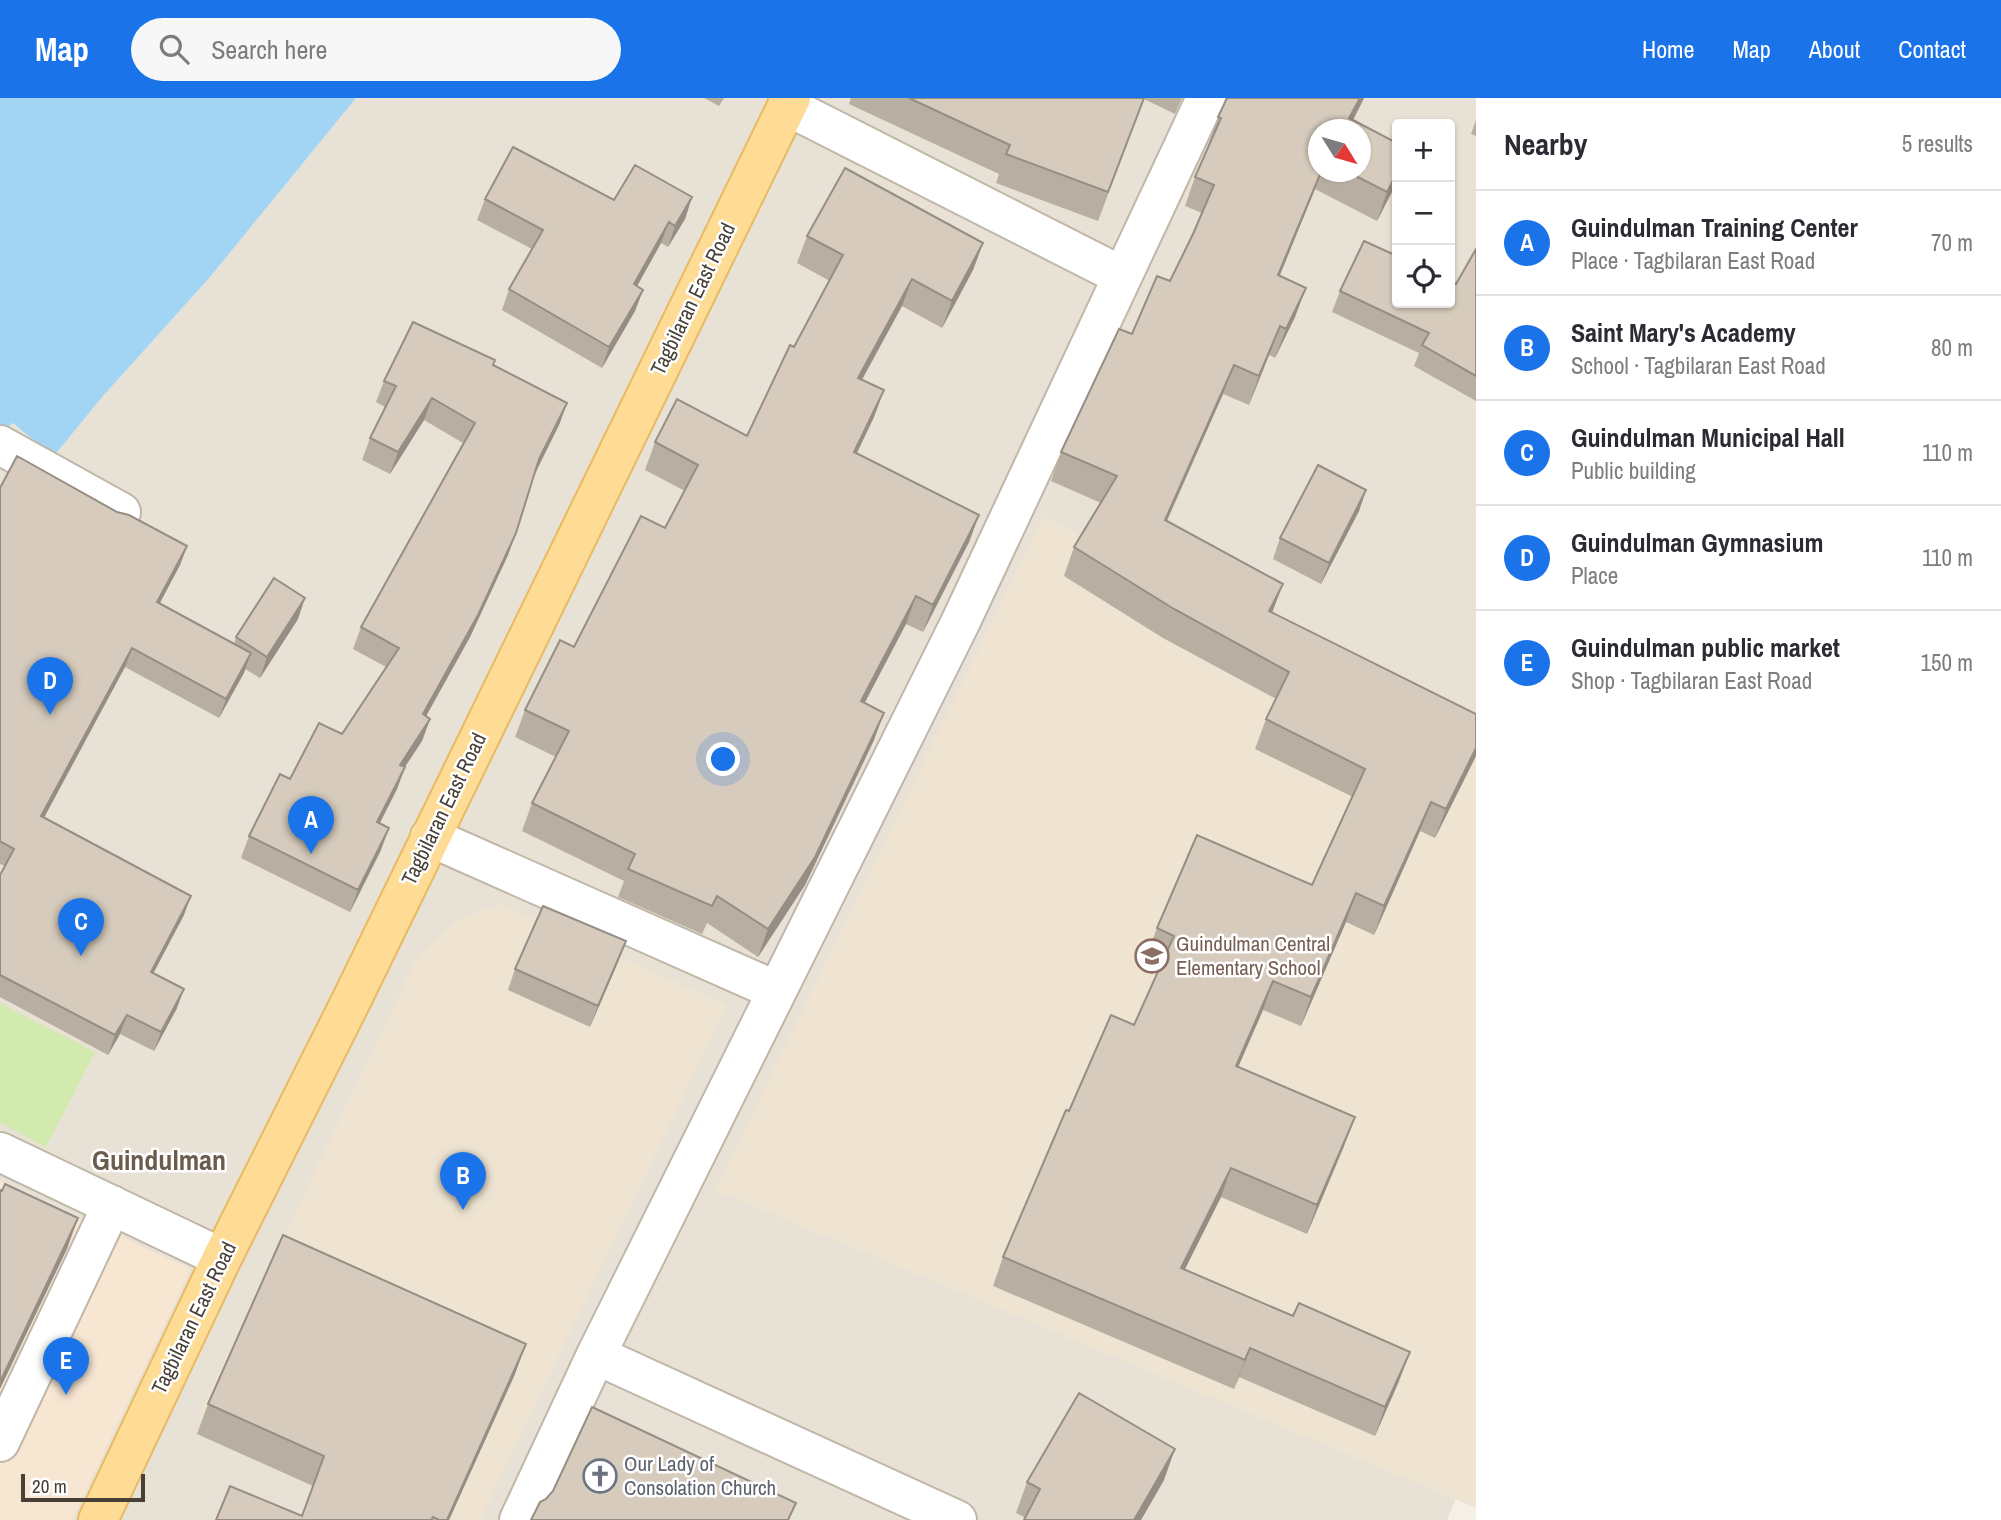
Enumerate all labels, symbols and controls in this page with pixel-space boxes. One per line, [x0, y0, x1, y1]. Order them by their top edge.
search box [131, 18, 621, 81]
text: Map [35, 27, 89, 71]
icon: search [155, 30, 193, 68]
text: Search here [211, 32, 327, 67]
text: Home [1642, 33, 1694, 65]
text: Map [1732, 33, 1771, 65]
text: About [1809, 33, 1860, 65]
text: Contact [1898, 33, 1966, 65]
north arrow [1308, 119, 1371, 182]
map controls [1392, 119, 1455, 308]
button: + [1392, 119, 1455, 182]
text: Nearby [1504, 124, 1587, 164]
text: 5 results [1902, 128, 1973, 159]
button: − [1392, 182, 1455, 245]
text: Guindulman Training Center [1571, 210, 1858, 245]
street label: Tagbilaran East Road [643, 218, 742, 380]
text: A [1520, 227, 1534, 258]
text: 70 m [1931, 227, 1973, 258]
button: locate [1392, 245, 1455, 308]
text: Place · Tagbilaran East Road [1571, 245, 1815, 276]
text: Saint Mary's Academy [1571, 315, 1796, 350]
text: B [1520, 332, 1534, 363]
text: 80 m [1931, 332, 1973, 363]
text: School · Tagbilaran East Road [1571, 350, 1826, 381]
text: Guindulman Municipal Hall [1571, 420, 1845, 455]
text: C [1520, 437, 1534, 468]
text: 110 m [1922, 437, 1973, 468]
text: Public building [1571, 455, 1696, 486]
text: Guindulman Gymnasium [1571, 525, 1823, 560]
text: D [1520, 542, 1534, 573]
text: 110 m [1922, 542, 1973, 573]
text: Place [1571, 560, 1618, 591]
text: Guindulman public market [1571, 630, 1840, 665]
text: E [1521, 647, 1533, 678]
text: 150 m [1921, 647, 1973, 678]
pin: D [27, 657, 73, 715]
text: Shop · Tagbilaran East Road [1571, 665, 1812, 696]
street label: Tagbilaran East Road [394, 728, 493, 890]
your location [706, 742, 740, 776]
pin: A [288, 796, 334, 854]
pin: C [58, 898, 104, 956]
place label: Guindulman Central Elementary School [1176, 929, 1330, 982]
school or university icon: Guindulman Central Elementary School [1133, 937, 1171, 975]
district label: Guindulman [92, 1141, 226, 1179]
pin: B [440, 1152, 486, 1210]
street label: Tagbilaran East Road [144, 1237, 243, 1399]
pin: E [43, 1337, 89, 1395]
place label: Our Lady of Consolation Church [624, 1449, 776, 1502]
church icon: Our Lady of Consolation Church [581, 1457, 619, 1495]
scale bar [21, 1471, 145, 1503]
text: 20 m [32, 1473, 67, 1499]

